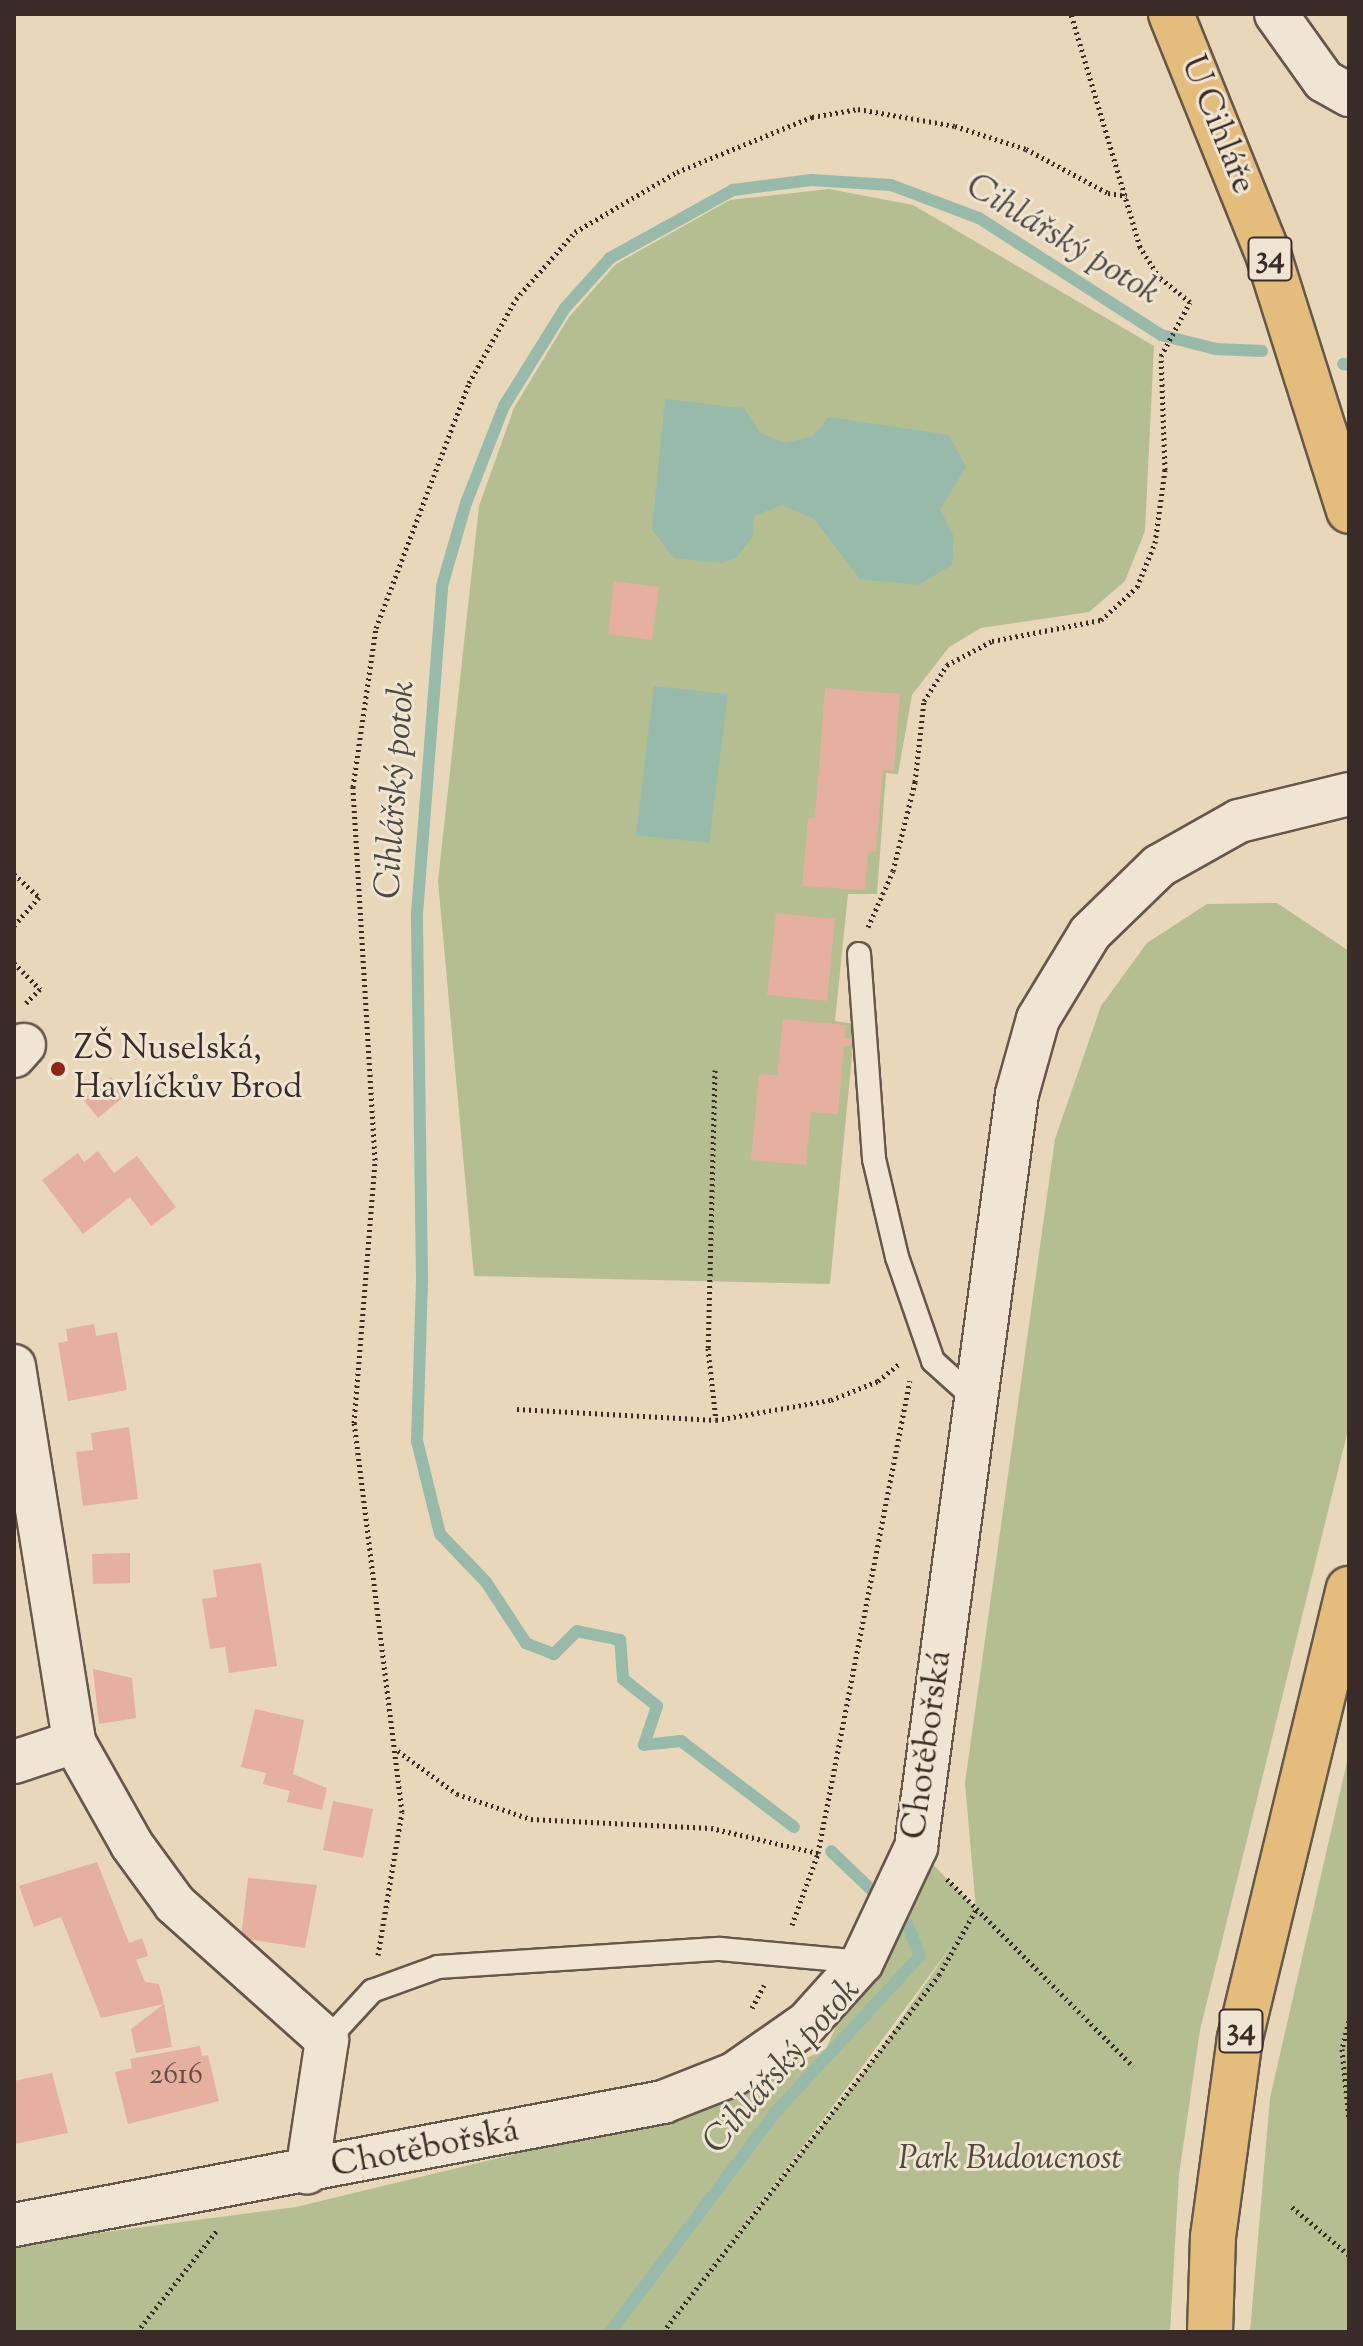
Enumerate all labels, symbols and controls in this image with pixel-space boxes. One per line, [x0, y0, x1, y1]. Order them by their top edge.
street label: U Cihláře [1171, 50, 1263, 200]
water label: Cihlářský potok [957, 166, 1167, 316]
road number: 34 [1246, 231, 1294, 287]
water label: Cihlářský potok [368, 679, 426, 901]
place label: ZŠ Nuselská, Havlíčkův Brod [74, 1029, 302, 1108]
marker: ZŠ Nuselská, Havlíčkův Brod [49, 1060, 67, 1078]
street label: Chotěbořská [895, 1648, 961, 1842]
water label: Cihlářský potok [695, 1970, 871, 2164]
road number: 34 [1217, 2003, 1265, 2059]
house number: 2616 [149, 2058, 203, 2094]
street label: Chotěbořská [328, 2111, 522, 2187]
park label: Park Budoucnost [898, 2140, 1122, 2180]

